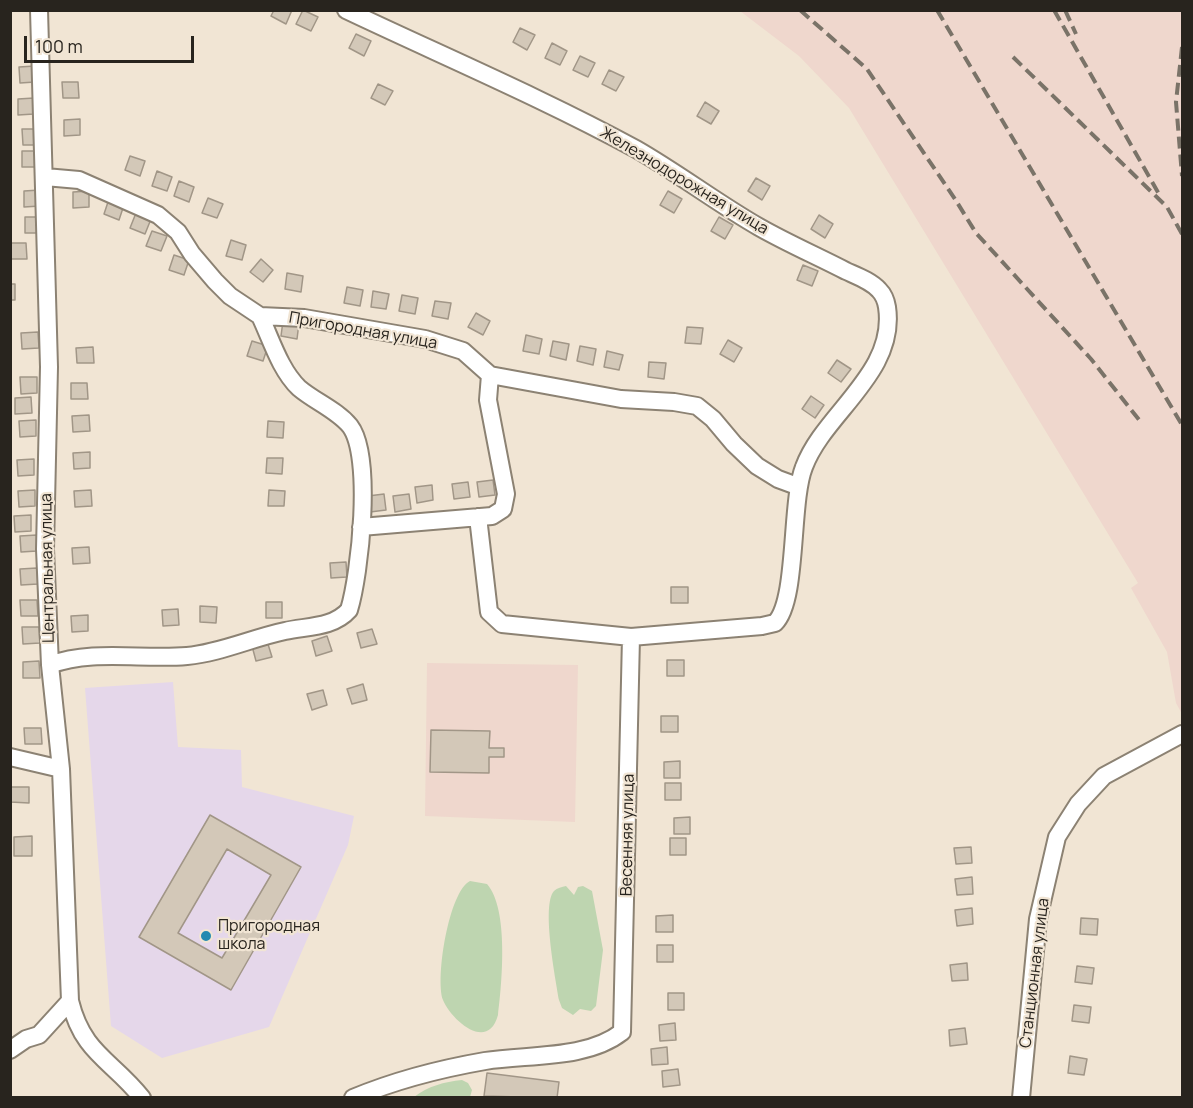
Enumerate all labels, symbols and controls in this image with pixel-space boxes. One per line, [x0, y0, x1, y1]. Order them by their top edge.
scale bar [27, 24, 196, 62]
text: 100 m [35, 34, 83, 58]
street label: Железнодорожная улица [596, 123, 772, 239]
street label: Пригородная улица [287, 308, 439, 354]
street label: Центральная улица [37, 493, 59, 643]
street label: Весенняя улица [617, 774, 639, 896]
street label: Станционная улица [1016, 897, 1054, 1049]
place label: Пригородная школа [218, 917, 320, 955]
marker: Пригородная школа [199, 929, 213, 943]

